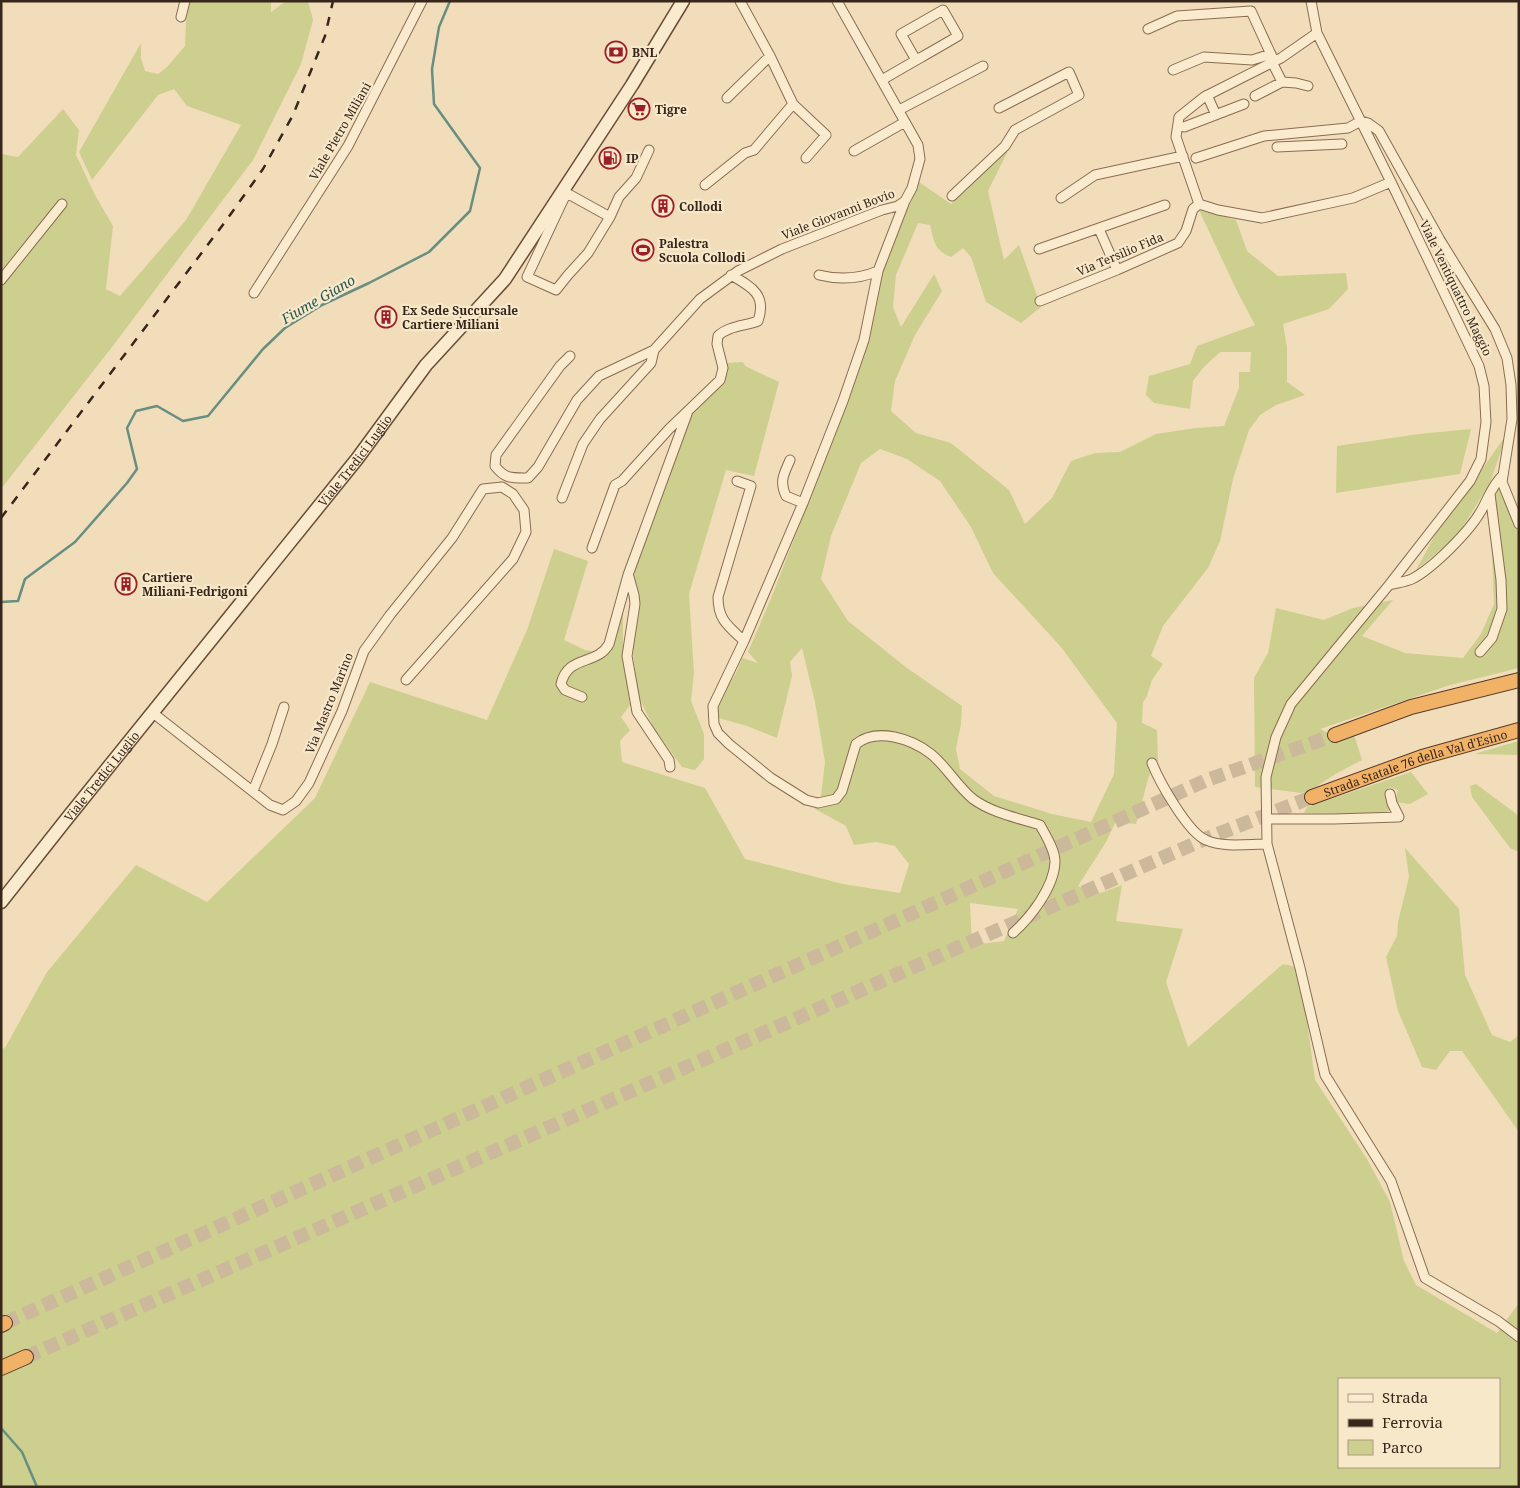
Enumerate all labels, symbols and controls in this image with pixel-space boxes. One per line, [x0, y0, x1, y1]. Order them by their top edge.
bank icon: BNL [604, 40, 628, 64]
place label: BNL [632, 44, 658, 61]
street label: Viale Pietro Miliani [305, 79, 375, 183]
supermarket icon: Tigre [627, 97, 651, 121]
place label: Tigre [655, 101, 687, 118]
fuel station icon: IP [598, 146, 622, 170]
place label: IP [626, 150, 639, 167]
street label: Viale Giovanni Bovio [779, 185, 897, 243]
building icon: Collodi [651, 194, 675, 218]
place label: Collodi [679, 198, 723, 215]
street label: Viale Ventiquattro Maggio [1416, 217, 1496, 359]
street label: Via Tersilio Fida [1074, 228, 1166, 280]
place label: Palestra Scuola Collodi [659, 235, 746, 266]
sports icon: Palestra Scuola Collodi [631, 238, 655, 262]
water label: Fiume Giano [277, 270, 359, 328]
place label: Ex Sede Succursale Cartiere Miliani [402, 302, 518, 333]
building icon: Ex Sede Succursale Cartiere Miliani [374, 305, 398, 329]
street label: Viale Tredici Luglio [314, 411, 396, 510]
place label: Cartiere Miliani-Fedrigoni [142, 569, 248, 600]
building icon: Cartiere Miliani-Fedrigoni [114, 572, 138, 596]
street label: Via Mastro Marino [301, 650, 357, 756]
street label: Strada Statale 76 della Val d'Esino [1321, 725, 1509, 801]
street label: Viale Tredici Luglio [60, 727, 143, 825]
legend [1338, 1378, 1500, 1468]
text: Strada [1382, 1387, 1428, 1407]
text: Ferrovia [1382, 1412, 1443, 1432]
text: Parco [1382, 1437, 1423, 1457]

